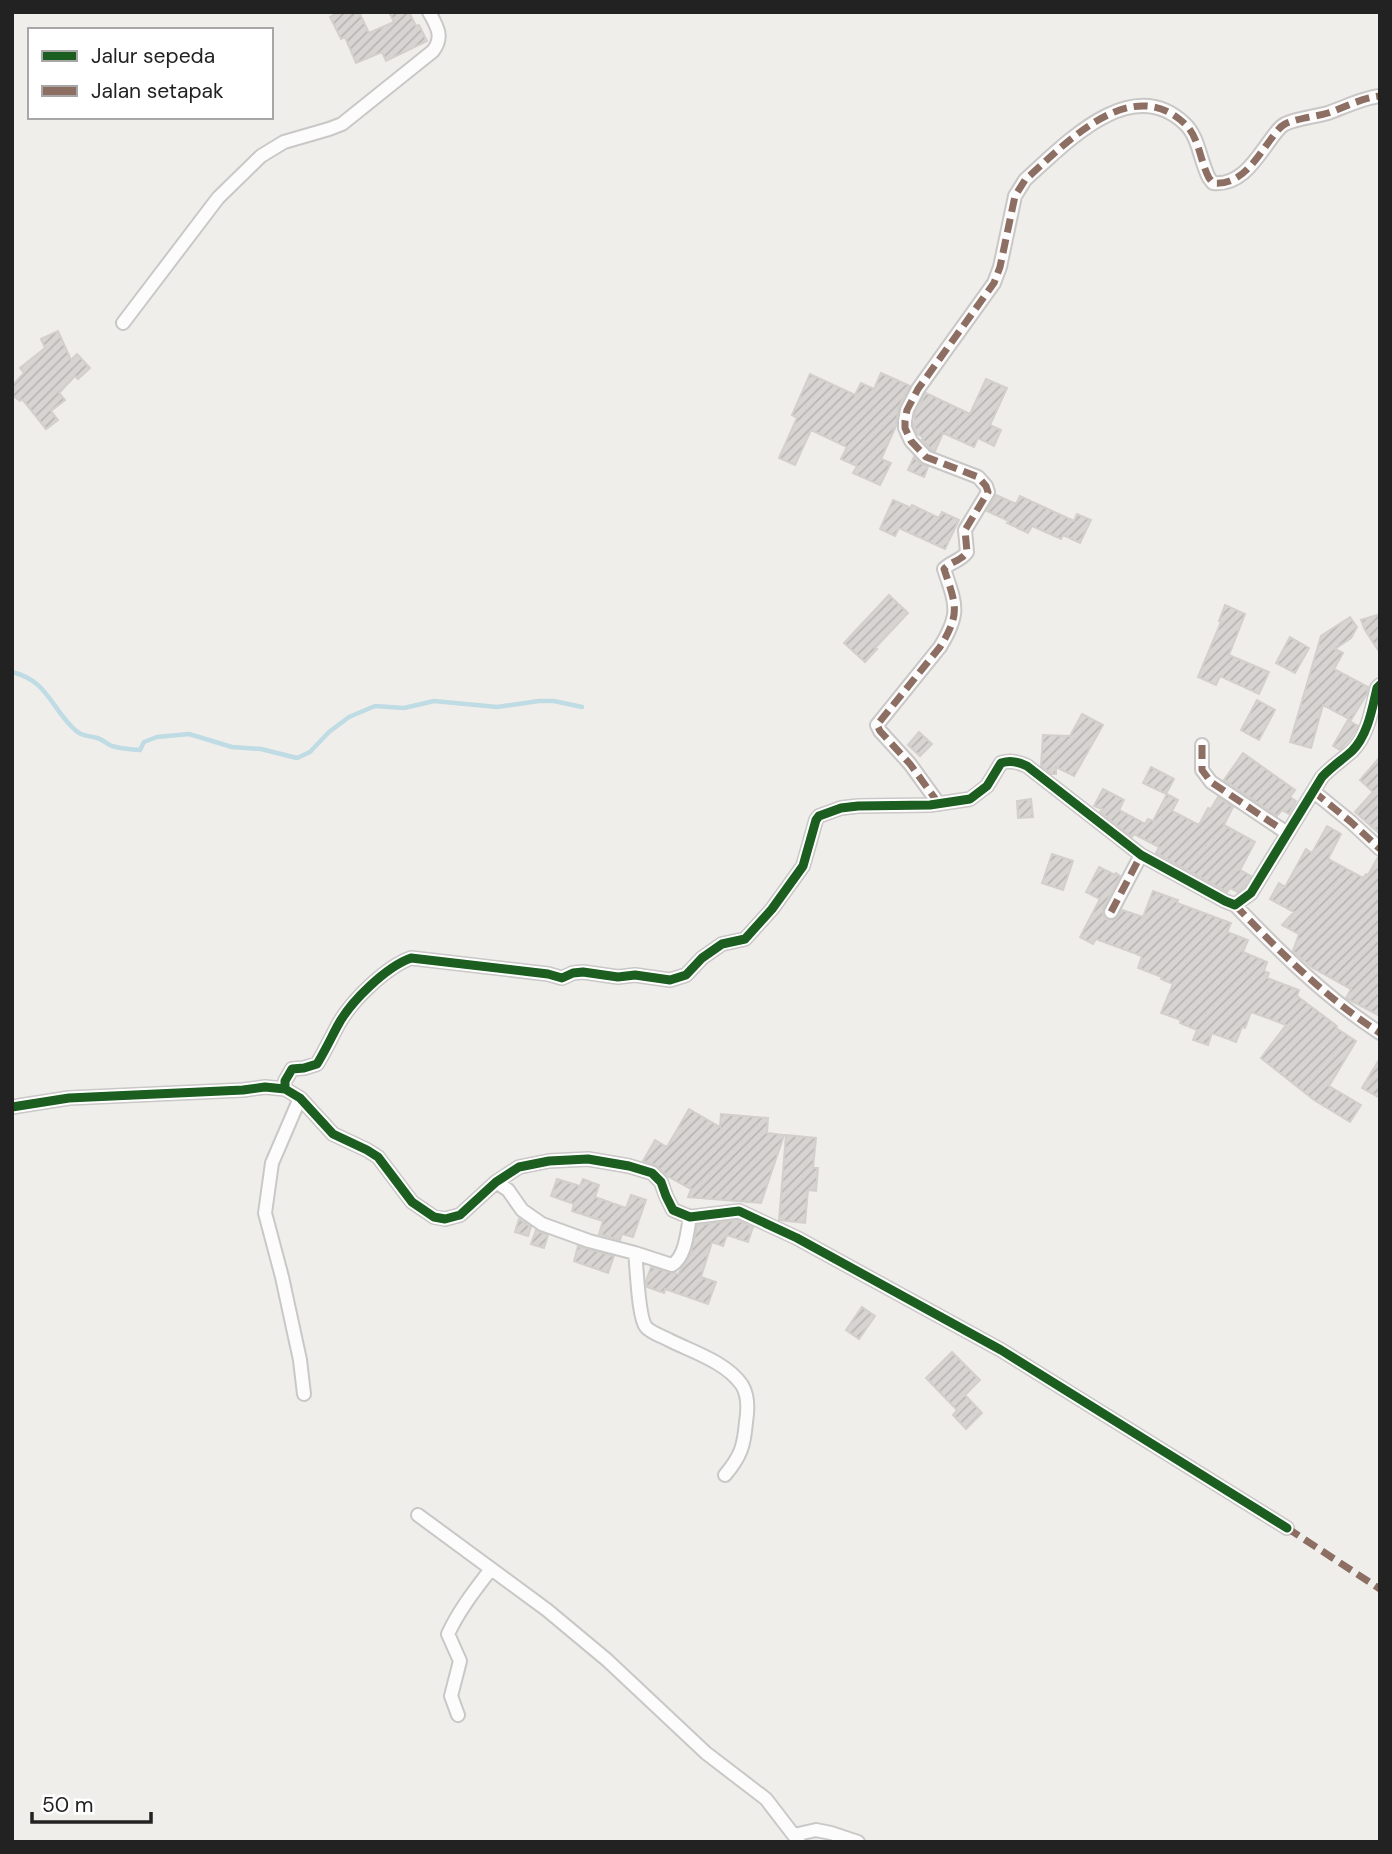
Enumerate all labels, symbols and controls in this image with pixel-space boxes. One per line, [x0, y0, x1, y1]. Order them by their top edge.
legend [28, 28, 273, 119]
text: Jalur sepeda [91, 42, 215, 70]
text: Jalan setapak [91, 77, 224, 105]
scale bar [32, 1780, 150, 1824]
text: 50 m [42, 1791, 93, 1819]

